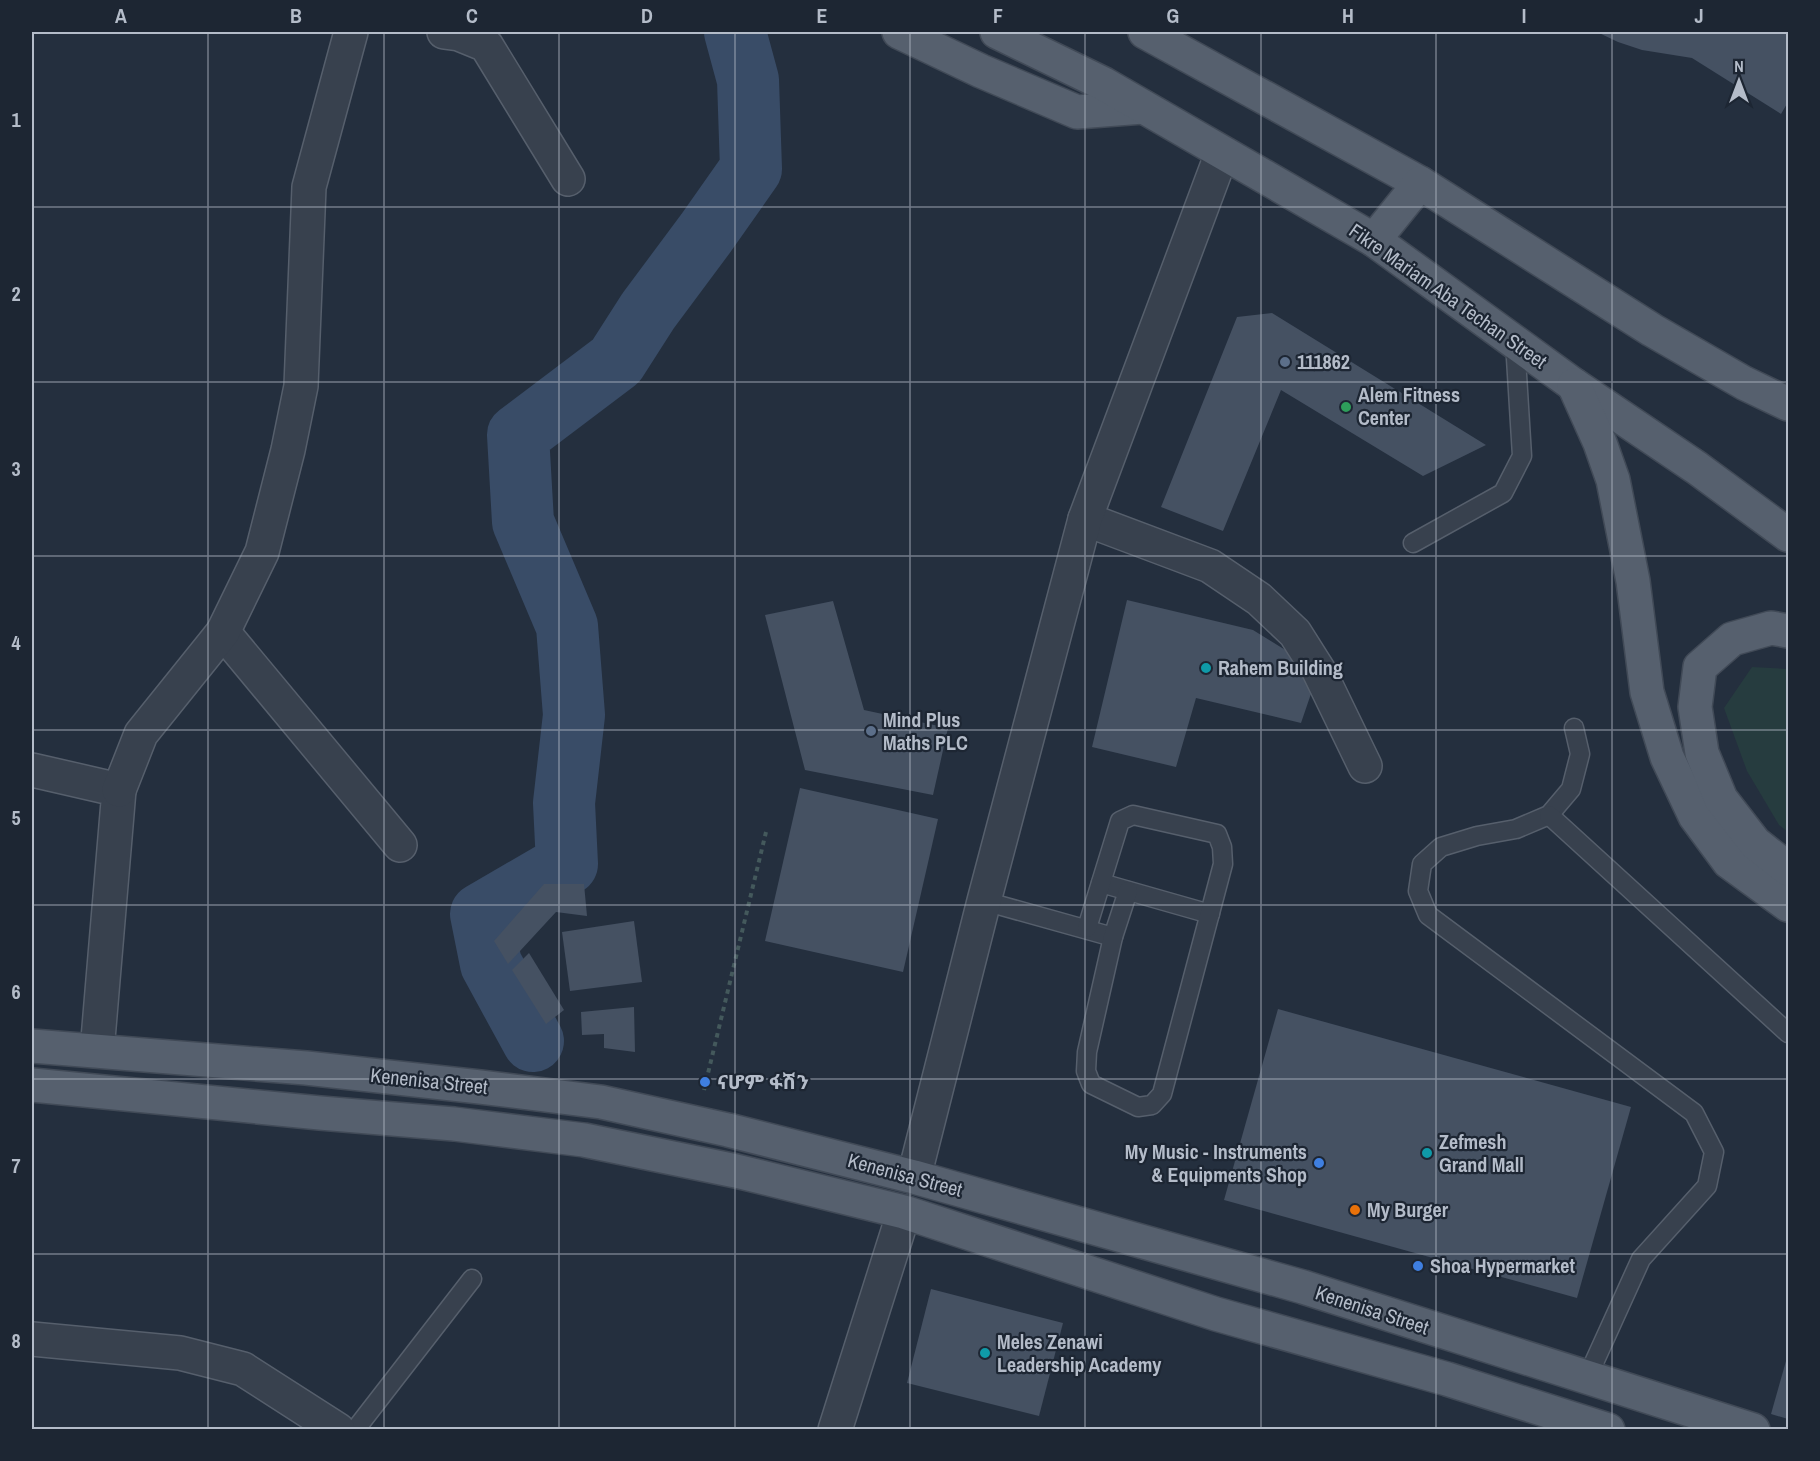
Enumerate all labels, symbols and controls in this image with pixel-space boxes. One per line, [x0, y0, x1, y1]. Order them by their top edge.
text: A [115, 2, 127, 29]
text: B [290, 2, 302, 29]
text: C [466, 2, 478, 29]
text: D [641, 2, 653, 29]
text: E [817, 2, 828, 29]
text: F [993, 2, 1003, 29]
text: G [1167, 2, 1179, 29]
text: H [1342, 2, 1354, 29]
text: I [1522, 2, 1526, 29]
text: J [1694, 2, 1704, 29]
north arrow [1709, 51, 1769, 111]
text: N [1734, 55, 1744, 77]
text: 1 [11, 106, 21, 133]
street label: Fikre Mariam Aba Techan Street [1344, 217, 1553, 375]
text: 2 [11, 280, 21, 307]
place label: 111862 [1297, 348, 1350, 375]
marker: 111862 [1278, 355, 1292, 369]
place label: Alem Fitness Center [1358, 381, 1460, 431]
marker: Alem Fitness Center [1339, 400, 1353, 414]
text: 3 [11, 455, 21, 482]
text: 4 [11, 629, 21, 656]
place label: Rahem Building [1218, 654, 1343, 681]
marker: Rahem Building [1199, 661, 1213, 675]
place label: Mind Plus Maths PLC [883, 706, 968, 756]
marker: Mind Plus Maths PLC [864, 724, 878, 738]
text: 5 [11, 804, 21, 831]
text: 6 [11, 978, 21, 1005]
street label: Kenenisa Street [369, 1061, 489, 1100]
place label: ናሆም ፋሽን [717, 1068, 809, 1095]
marker: ናሆም ፋሽን [698, 1075, 712, 1089]
place label: Zefmesh Grand Mall [1439, 1128, 1524, 1178]
place label: My Music - Instruments & Equipments Shop [1125, 1138, 1307, 1188]
street label: Kenenisa Street [845, 1146, 966, 1203]
marker: Zefmesh Grand Mall [1420, 1146, 1434, 1160]
text: 7 [11, 1152, 21, 1179]
marker: My Music - Instruments & Equipments Shop [1312, 1156, 1326, 1170]
place label: My Burger [1367, 1196, 1449, 1223]
marker: My Burger [1348, 1203, 1362, 1217]
place label: Shoa Hypermarket [1430, 1252, 1575, 1279]
marker: Shoa Hypermarket [1411, 1259, 1425, 1273]
street label: Kenenisa Street [1312, 1279, 1433, 1341]
text: 8 [11, 1327, 21, 1354]
place label: Meles Zenawi Leadership Academy [997, 1328, 1162, 1378]
marker: Meles Zenawi Leadership Academy [978, 1346, 992, 1360]

